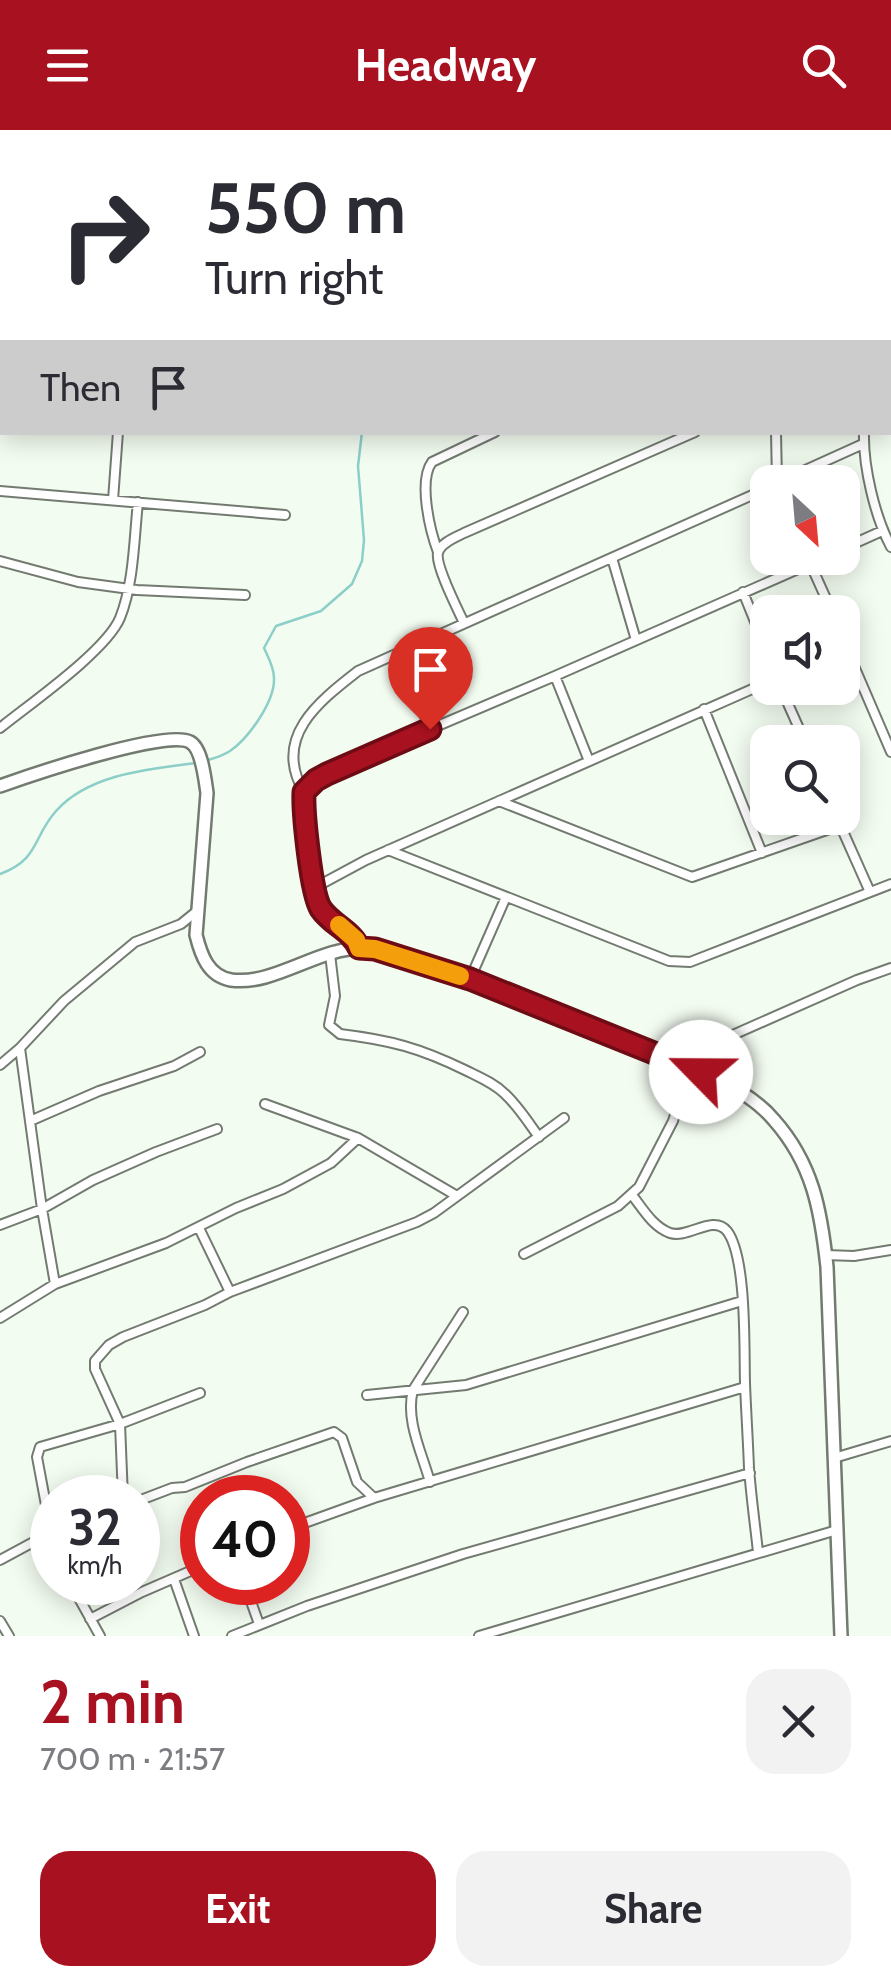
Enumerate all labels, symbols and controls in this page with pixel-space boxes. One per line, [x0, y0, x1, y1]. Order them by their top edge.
icon: menu [40, 38, 95, 93]
text: Headway [355, 38, 536, 92]
icon: search [796, 38, 851, 93]
text: 550 m [205, 165, 406, 251]
icon: right [40, 170, 170, 300]
text: Turn right [205, 251, 384, 305]
icon: arrive [141, 360, 196, 415]
text: Then [40, 364, 121, 411]
north arrow [750, 465, 860, 575]
map controls [750, 465, 860, 835]
button: sound [750, 595, 860, 705]
pin [388, 627, 473, 730]
icon: arrive [403, 642, 458, 697]
button: search [750, 725, 860, 835]
position arrow [649, 1020, 753, 1124]
speed limit sign: 40 [180, 1475, 310, 1605]
text: 32 [68, 1497, 122, 1558]
text: km/h [68, 1550, 122, 1580]
text: 2 min [40, 1665, 185, 1738]
button: close [746, 1669, 851, 1774]
text: 700 m · 21:57 [40, 1739, 225, 1778]
button: Exit [40, 1851, 436, 1966]
button: Share [456, 1851, 851, 1966]

